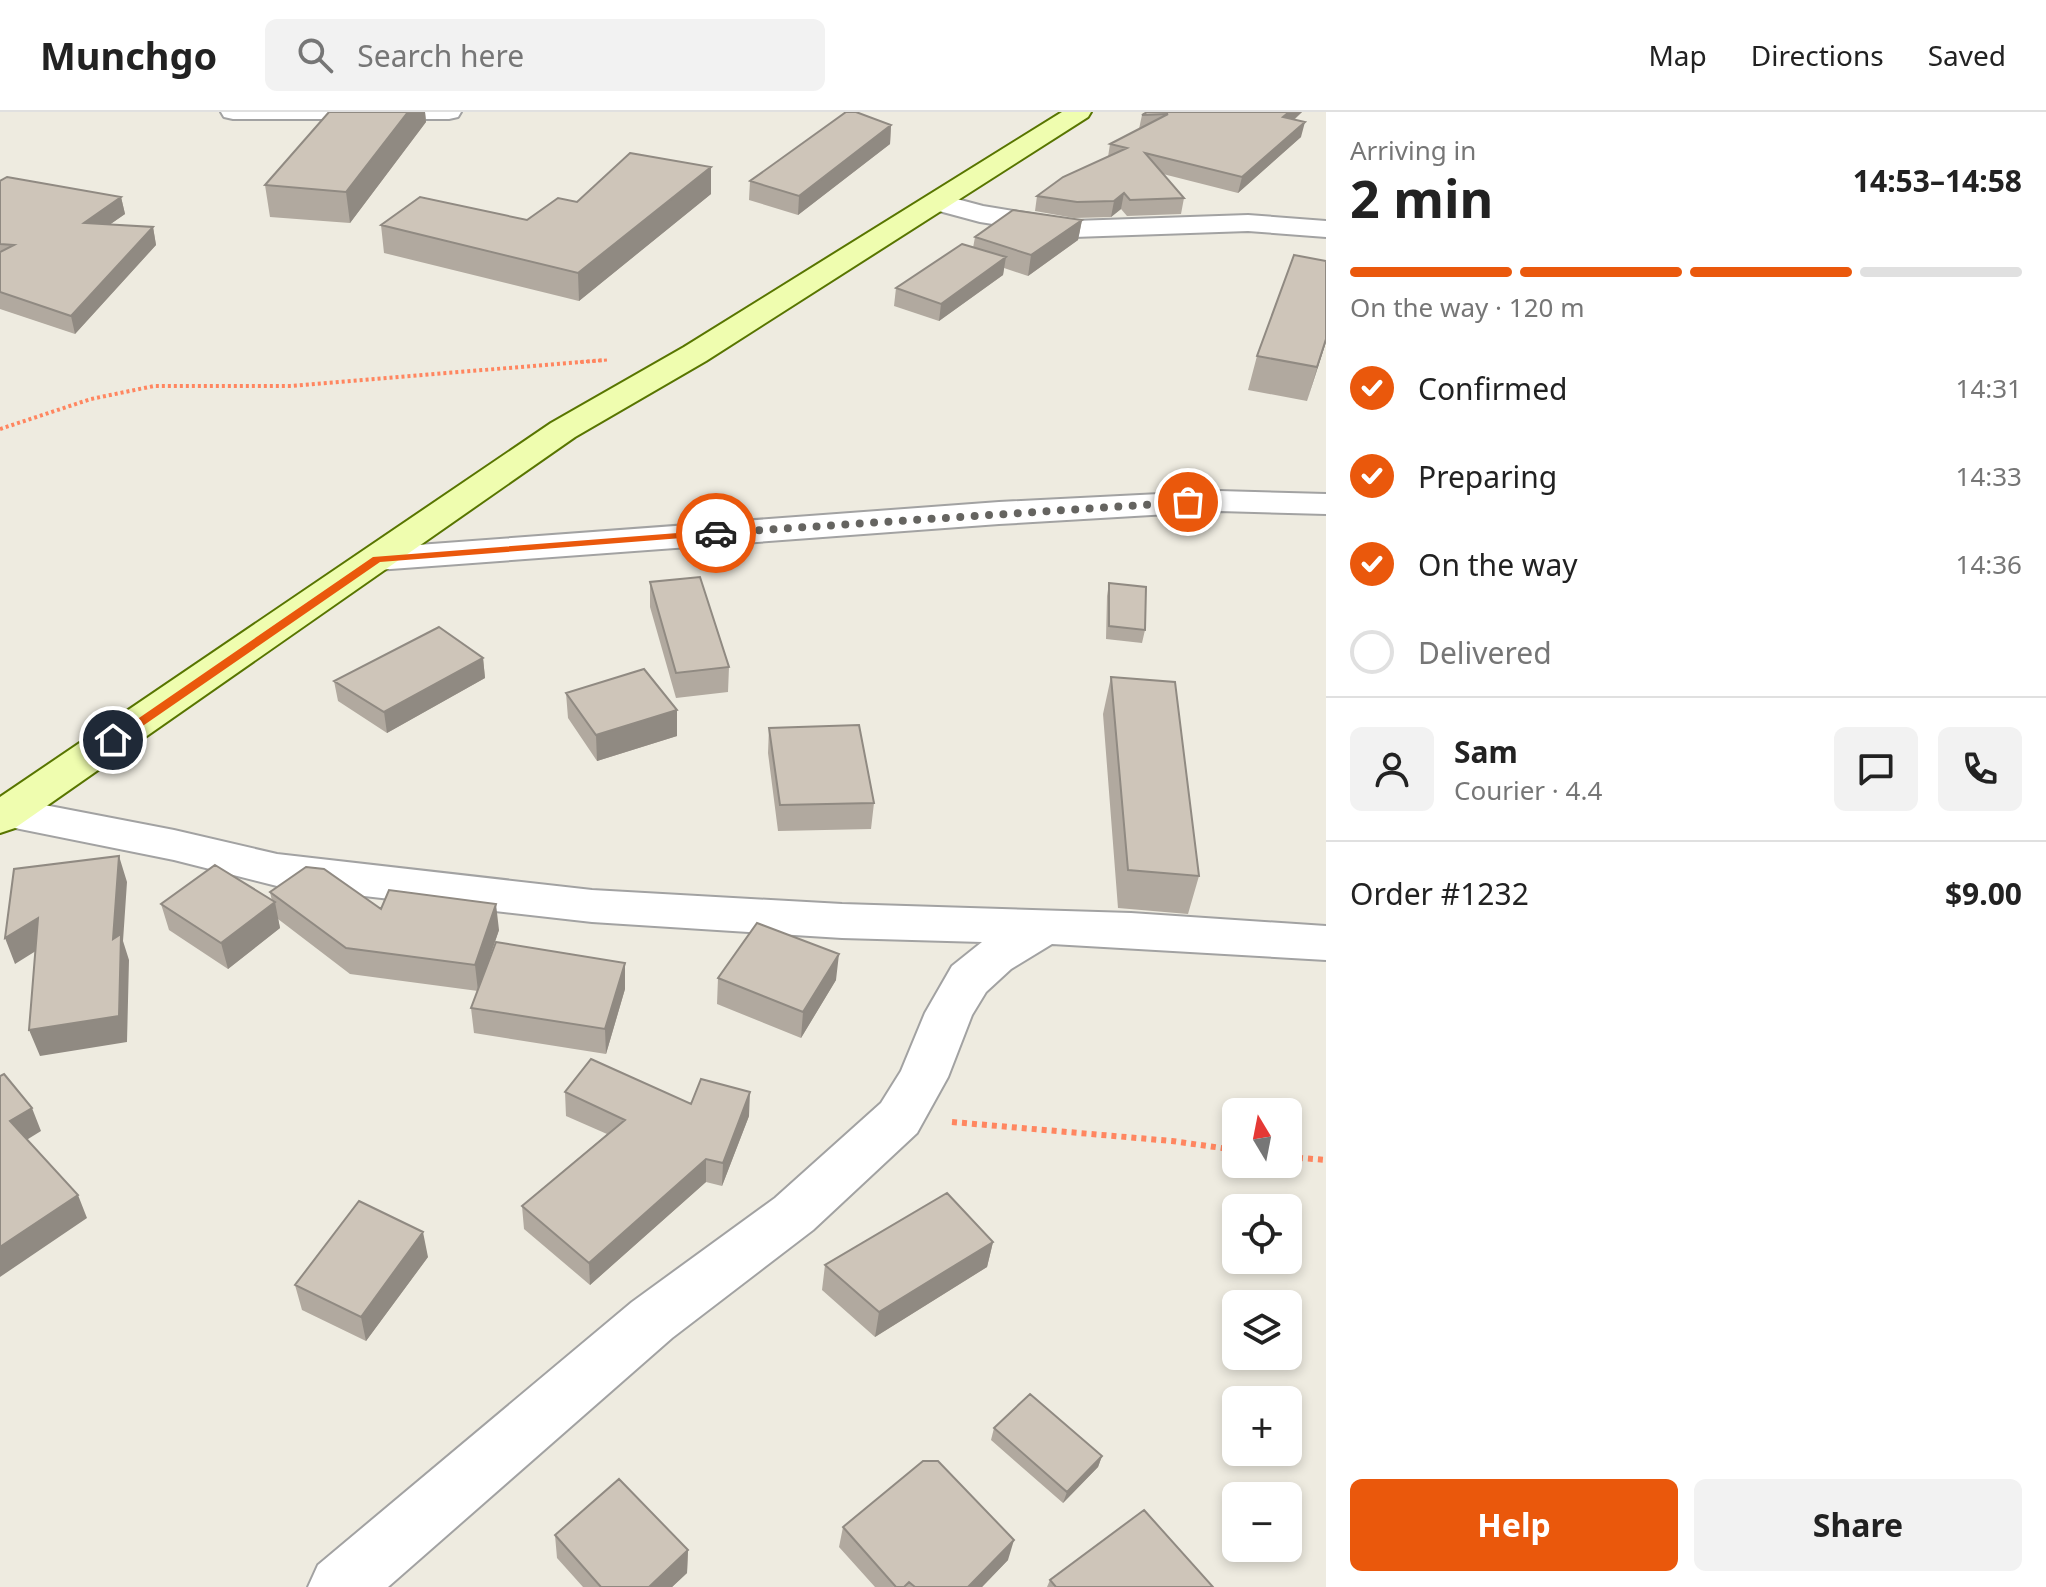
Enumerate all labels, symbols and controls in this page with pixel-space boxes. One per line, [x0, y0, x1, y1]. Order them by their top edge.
search box [265, 19, 825, 91]
text: Munchgo [40, 29, 217, 81]
icon: search [293, 33, 337, 77]
text: Search here [357, 35, 524, 76]
text: Map [1648, 36, 1707, 74]
text: Directions [1751, 36, 1884, 74]
text: Saved [1928, 36, 2006, 74]
text: Arriving in [1350, 132, 1476, 168]
text: 14:53–14:58 [1853, 160, 2022, 201]
text: 2 min [1350, 162, 1493, 233]
text: On the way · 120 m [1350, 289, 1584, 325]
icon: check [1350, 366, 1394, 410]
text: Confirmed [1418, 368, 1568, 409]
text: 14:31 [1956, 370, 2022, 406]
icon: check [1350, 454, 1394, 498]
text: Preparing [1418, 456, 1557, 497]
text: 14:33 [1956, 458, 2022, 494]
pin [1154, 468, 1222, 536]
icon: bag [1166, 480, 1210, 524]
courier [676, 493, 756, 573]
icon: car [694, 511, 738, 555]
icon: check [1350, 542, 1394, 586]
text: On the way [1418, 544, 1578, 585]
text: 14:36 [1956, 546, 2022, 582]
text: Delivered [1418, 632, 1552, 673]
pin [79, 706, 147, 774]
icon: home [91, 718, 135, 762]
button: person [1350, 727, 1434, 811]
button: chat [1834, 727, 1918, 811]
button: phone [1938, 727, 2022, 811]
text: Sam [1454, 731, 1518, 772]
text: Courier · 4.4 [1454, 772, 1602, 808]
text: Order #1232 [1350, 873, 1529, 914]
text: $9.00 [1945, 873, 2022, 914]
north arrow [1222, 1098, 1302, 1178]
map controls [1222, 1098, 1302, 1562]
button: locate [1222, 1194, 1302, 1274]
button: layers [1222, 1290, 1302, 1370]
button: + [1222, 1386, 1302, 1466]
button: Help [1350, 1479, 1678, 1571]
button: Share [1694, 1479, 2022, 1571]
button: − [1222, 1482, 1302, 1562]

